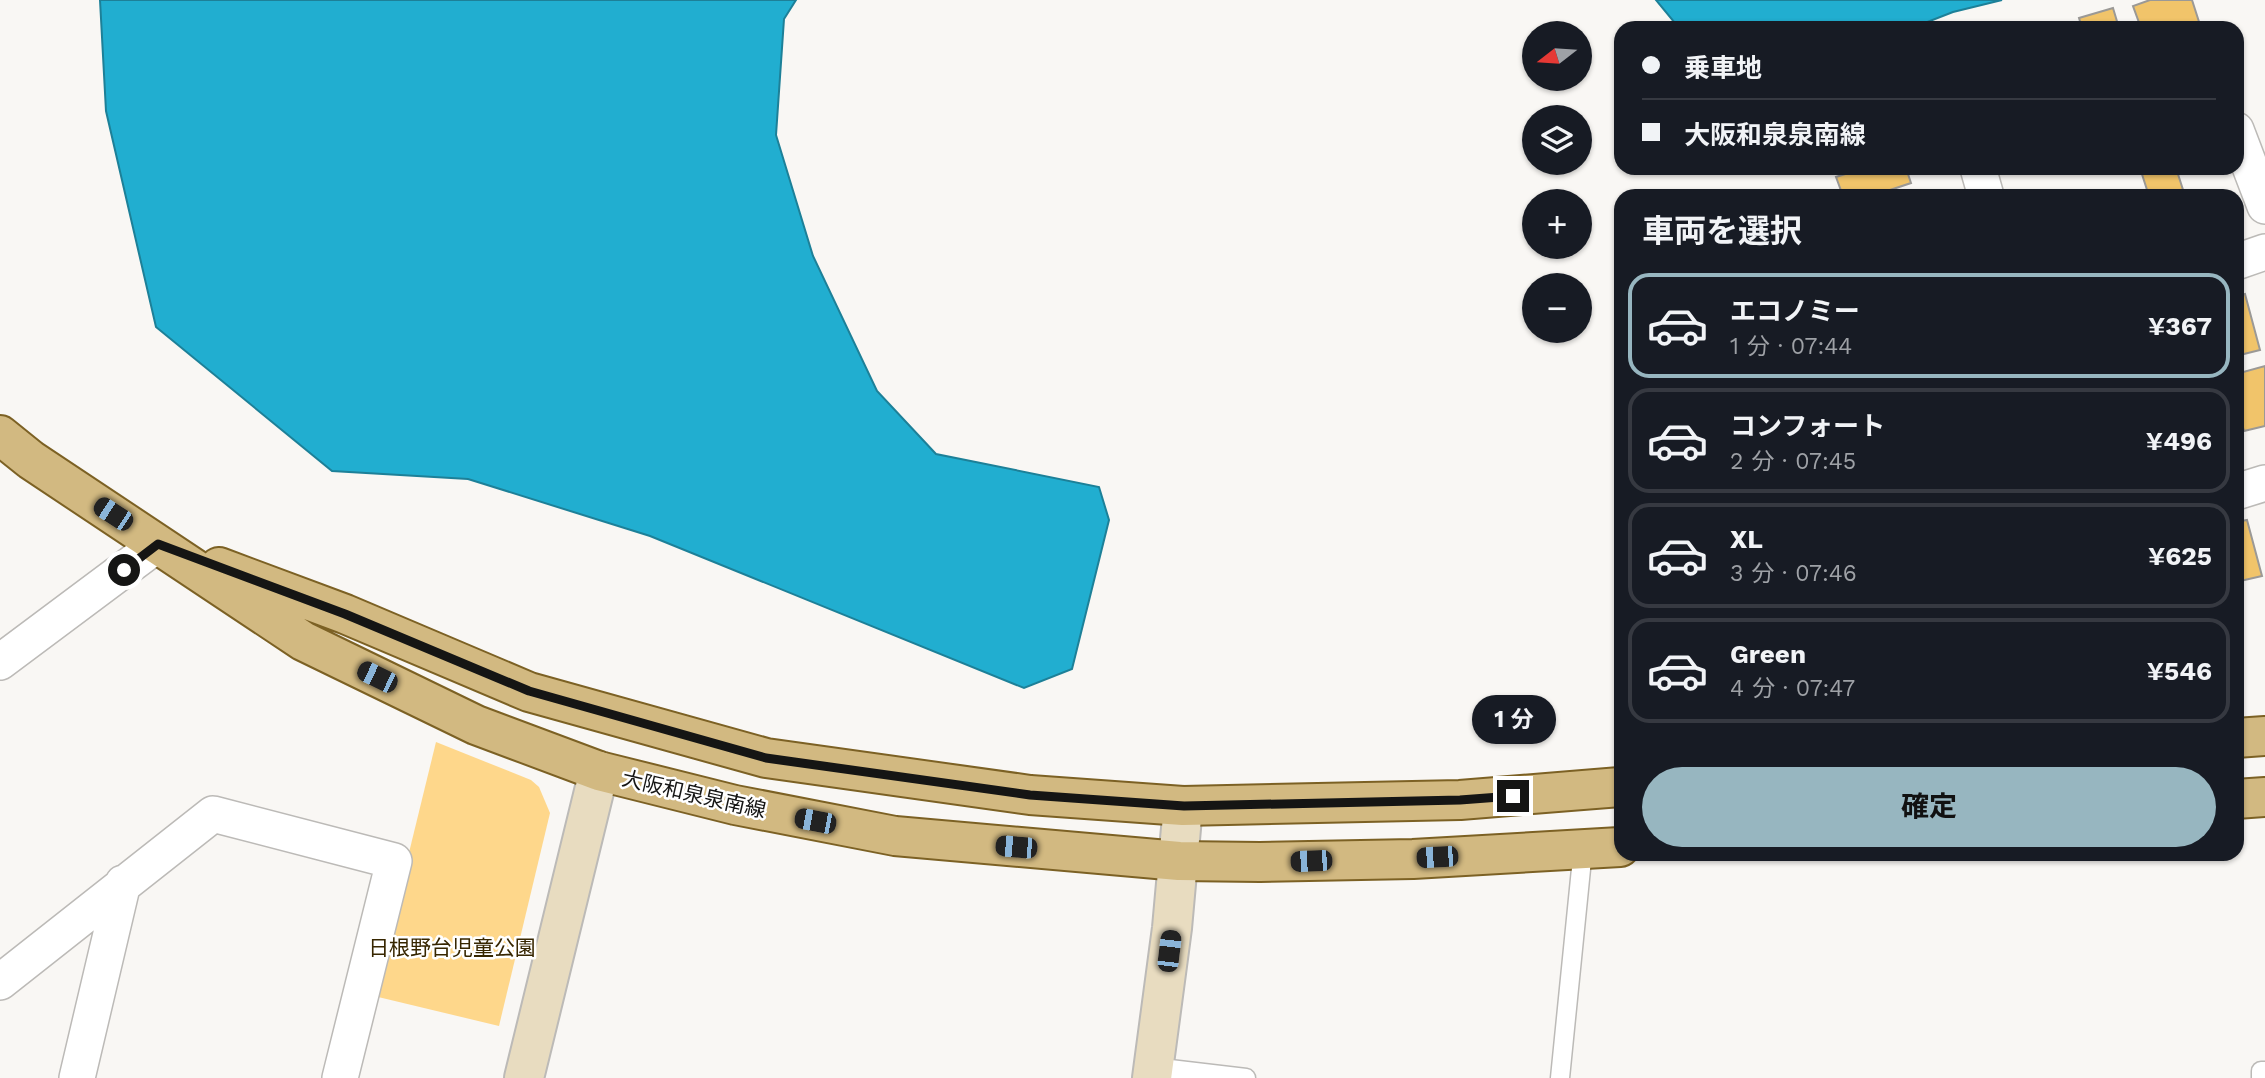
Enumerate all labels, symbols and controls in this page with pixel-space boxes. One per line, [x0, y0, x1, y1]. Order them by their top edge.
north arrow [1522, 21, 1592, 91]
map controls [1522, 21, 1592, 343]
text: 乗車地 [1684, 53, 1762, 83]
button: layers [1522, 105, 1592, 175]
text: 大阪和泉泉南線 [1684, 120, 1866, 150]
button: + [1522, 189, 1592, 259]
text: 車両を選択 [1642, 212, 1802, 250]
button: − [1522, 273, 1592, 343]
icon: car [1646, 294, 1709, 357]
text: エコノミー [1730, 296, 1860, 326]
text: ¥367 [2148, 311, 2212, 341]
text: 1 分 · 07:44 [1730, 333, 1852, 360]
icon: car [1646, 409, 1709, 472]
text: コンフォート [1730, 411, 1885, 441]
text: ¥496 [2146, 426, 2212, 456]
text: 2 分 · 07:45 [1730, 448, 1856, 475]
car [90, 494, 137, 534]
icon: car [1646, 524, 1709, 587]
text: XL [1730, 524, 1763, 554]
text: ¥625 [2148, 541, 2212, 571]
route start [108, 554, 140, 586]
text: 3 分 · 07:46 [1730, 560, 1857, 587]
icon: car [1646, 639, 1709, 702]
text: Green [1730, 639, 1806, 669]
text: ¥546 [2147, 656, 2212, 686]
car [354, 658, 401, 696]
text: 4 分 · 07:47 [1730, 675, 1855, 702]
callout: 1 分 [1471, 694, 1555, 744]
text: 1 分 [1494, 706, 1534, 733]
street label: 大阪和泉泉南線 [620, 765, 768, 823]
button: 確定 [1642, 767, 2216, 847]
route end [1497, 780, 1529, 812]
car [793, 807, 838, 835]
car [995, 835, 1038, 859]
car [1416, 845, 1459, 869]
car [1290, 850, 1333, 872]
car [1157, 929, 1182, 973]
park label: 日根野台児童公園 [368, 935, 536, 960]

